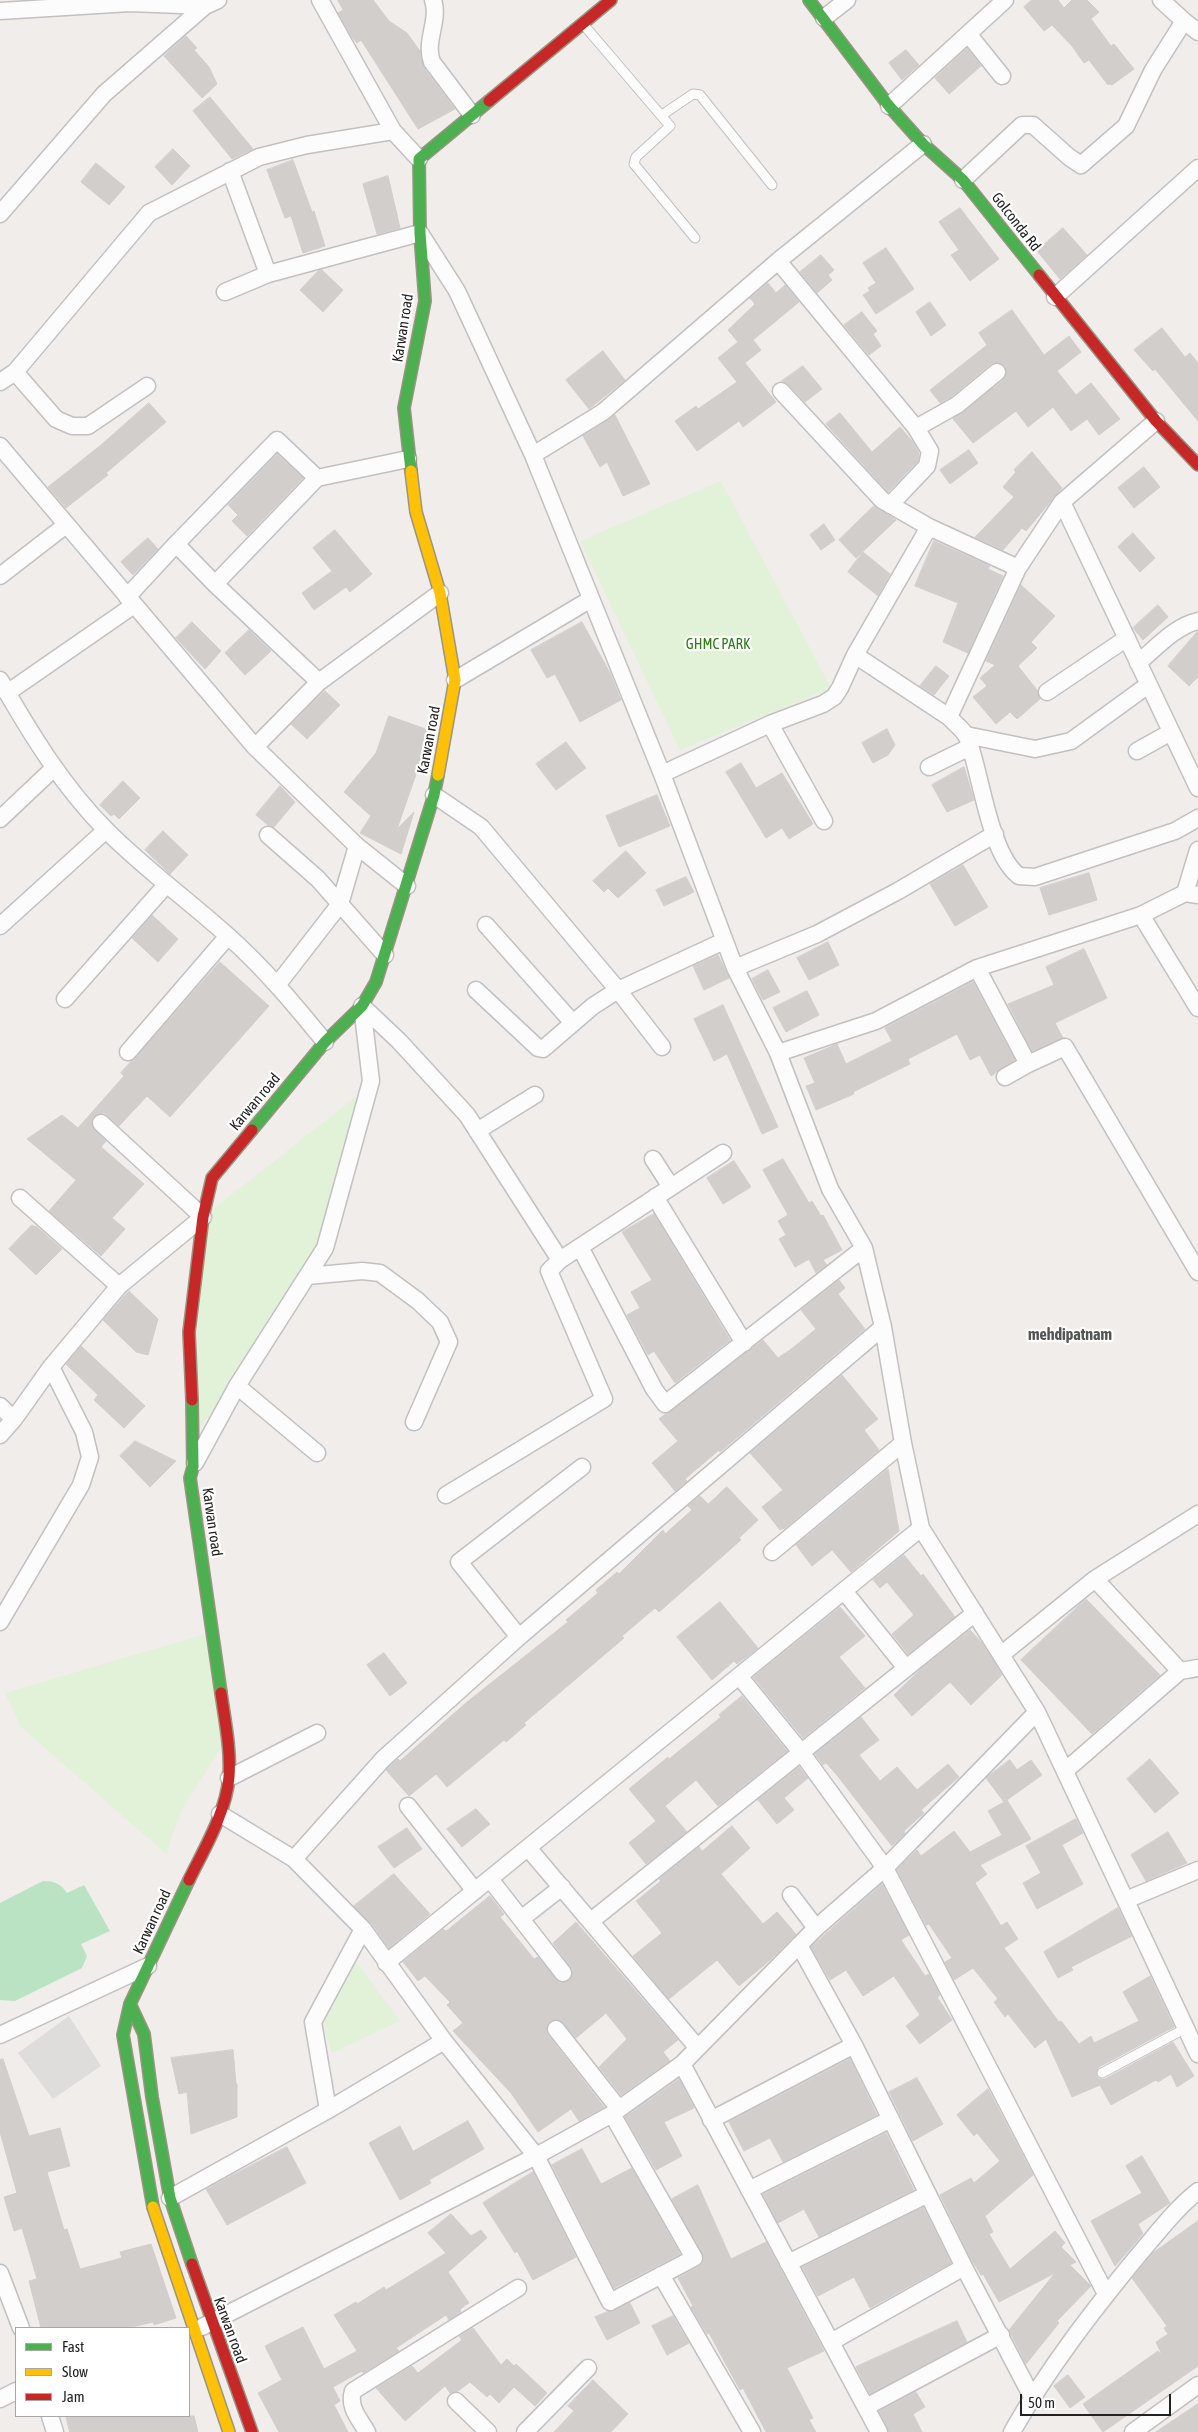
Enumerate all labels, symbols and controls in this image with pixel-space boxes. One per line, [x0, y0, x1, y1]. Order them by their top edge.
street label: Golconda Rd [988, 189, 1044, 255]
street label: Karwan road [389, 292, 417, 364]
park label: GHMC PARK [686, 635, 750, 653]
street label: Karwan road [414, 704, 444, 776]
street label: Karwan road [226, 1070, 284, 1134]
district label: mehdipatnam [1028, 1325, 1112, 1345]
street label: Karwan road [198, 1487, 226, 1557]
street label: Karwan road [129, 1887, 175, 1957]
street label: Karwan road [210, 2294, 250, 2366]
legend [15, 2327, 190, 2417]
text: Fast [62, 2338, 84, 2355]
text: Slow [62, 2363, 88, 2380]
scale bar [1023, 2384, 1174, 2416]
text: Jam [62, 2388, 85, 2405]
text: 50 m [1028, 2394, 1055, 2411]

